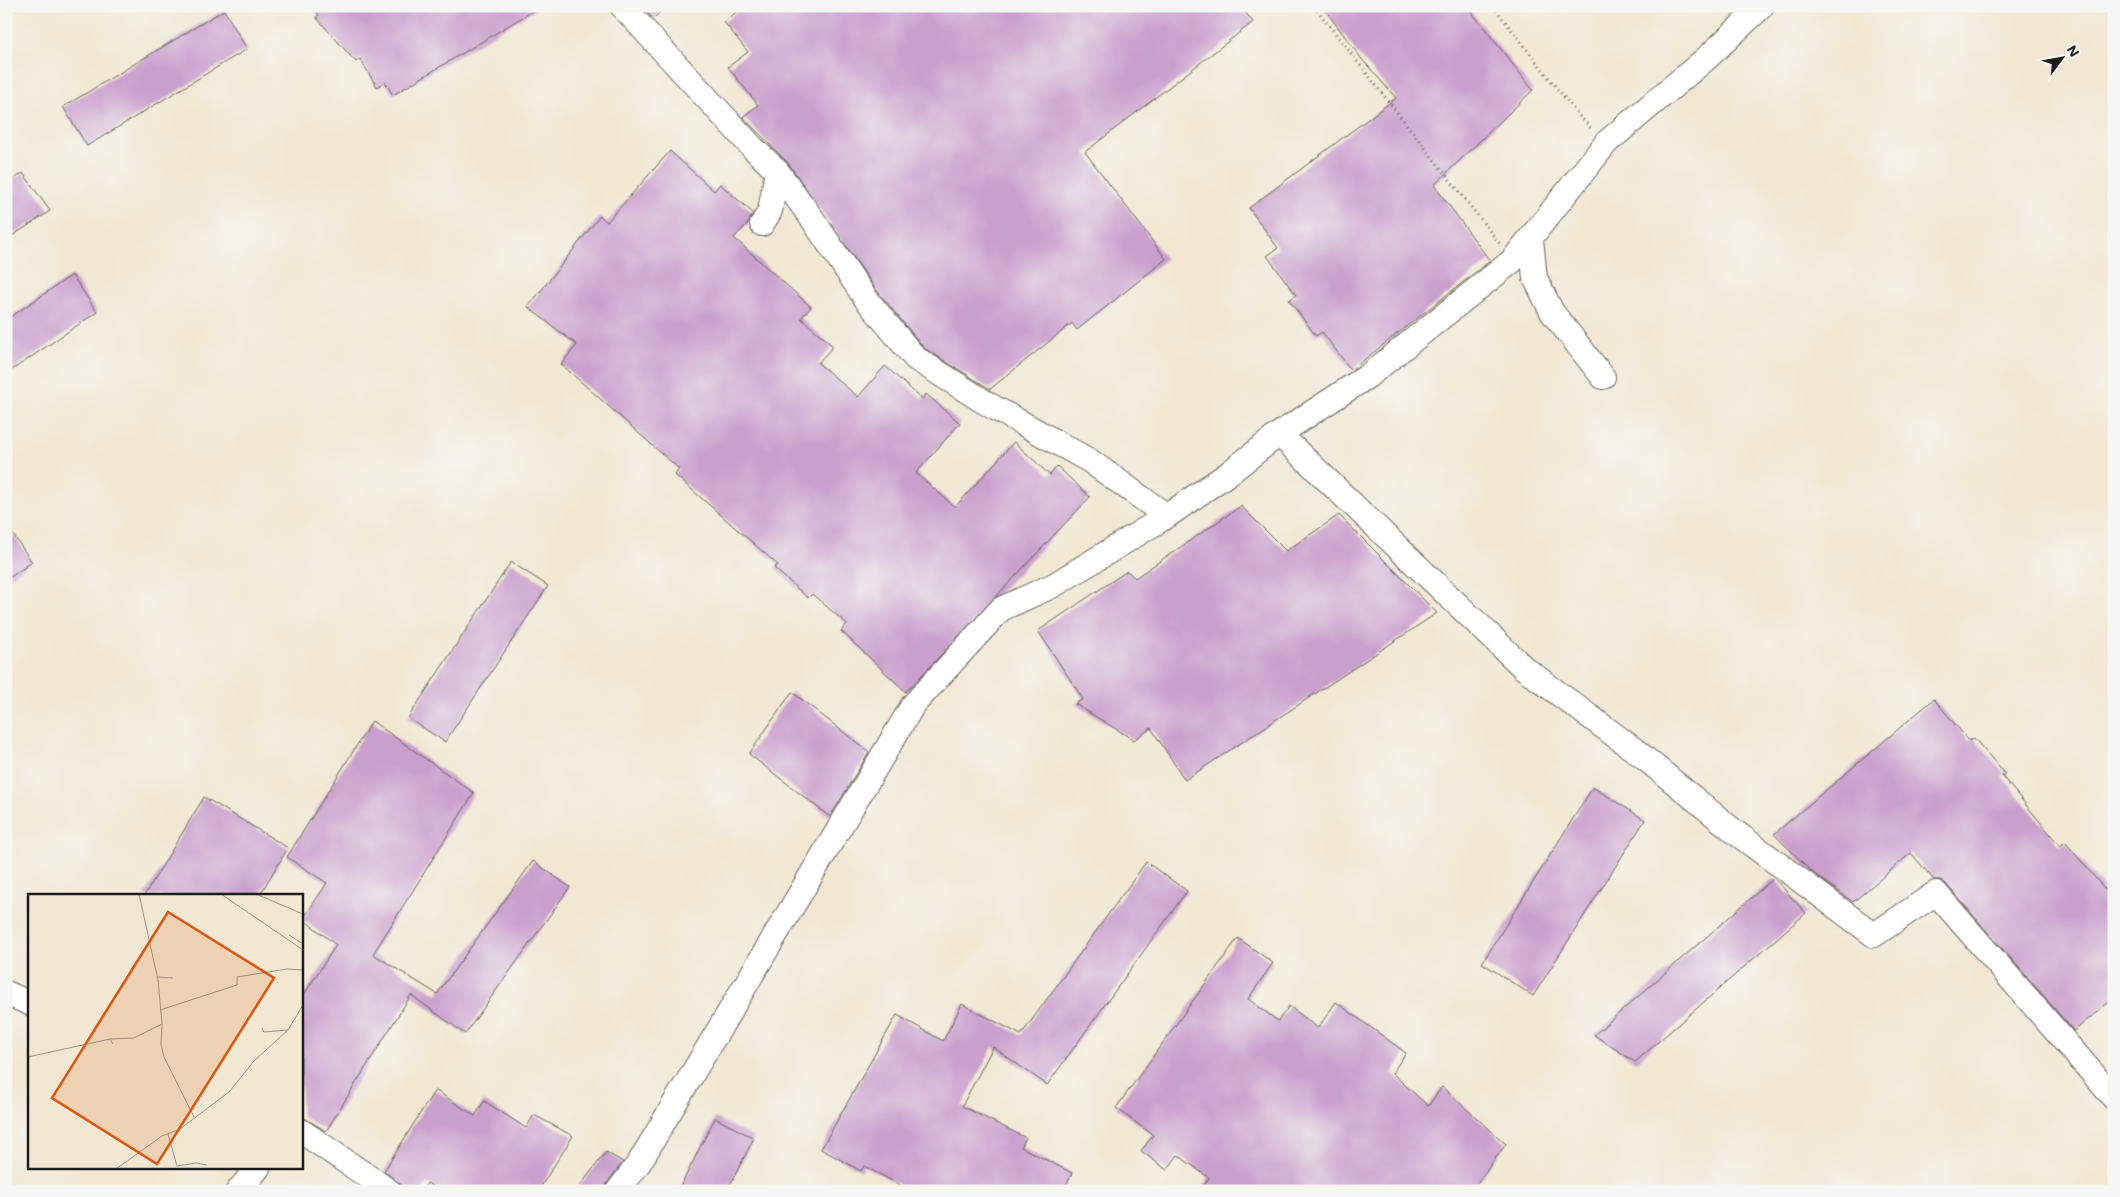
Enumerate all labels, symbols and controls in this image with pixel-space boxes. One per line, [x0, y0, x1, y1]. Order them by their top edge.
north arrow [2038, 32, 2088, 82]
text: N [2063, 41, 2084, 60]
inset map [28, 894, 302, 1170]

